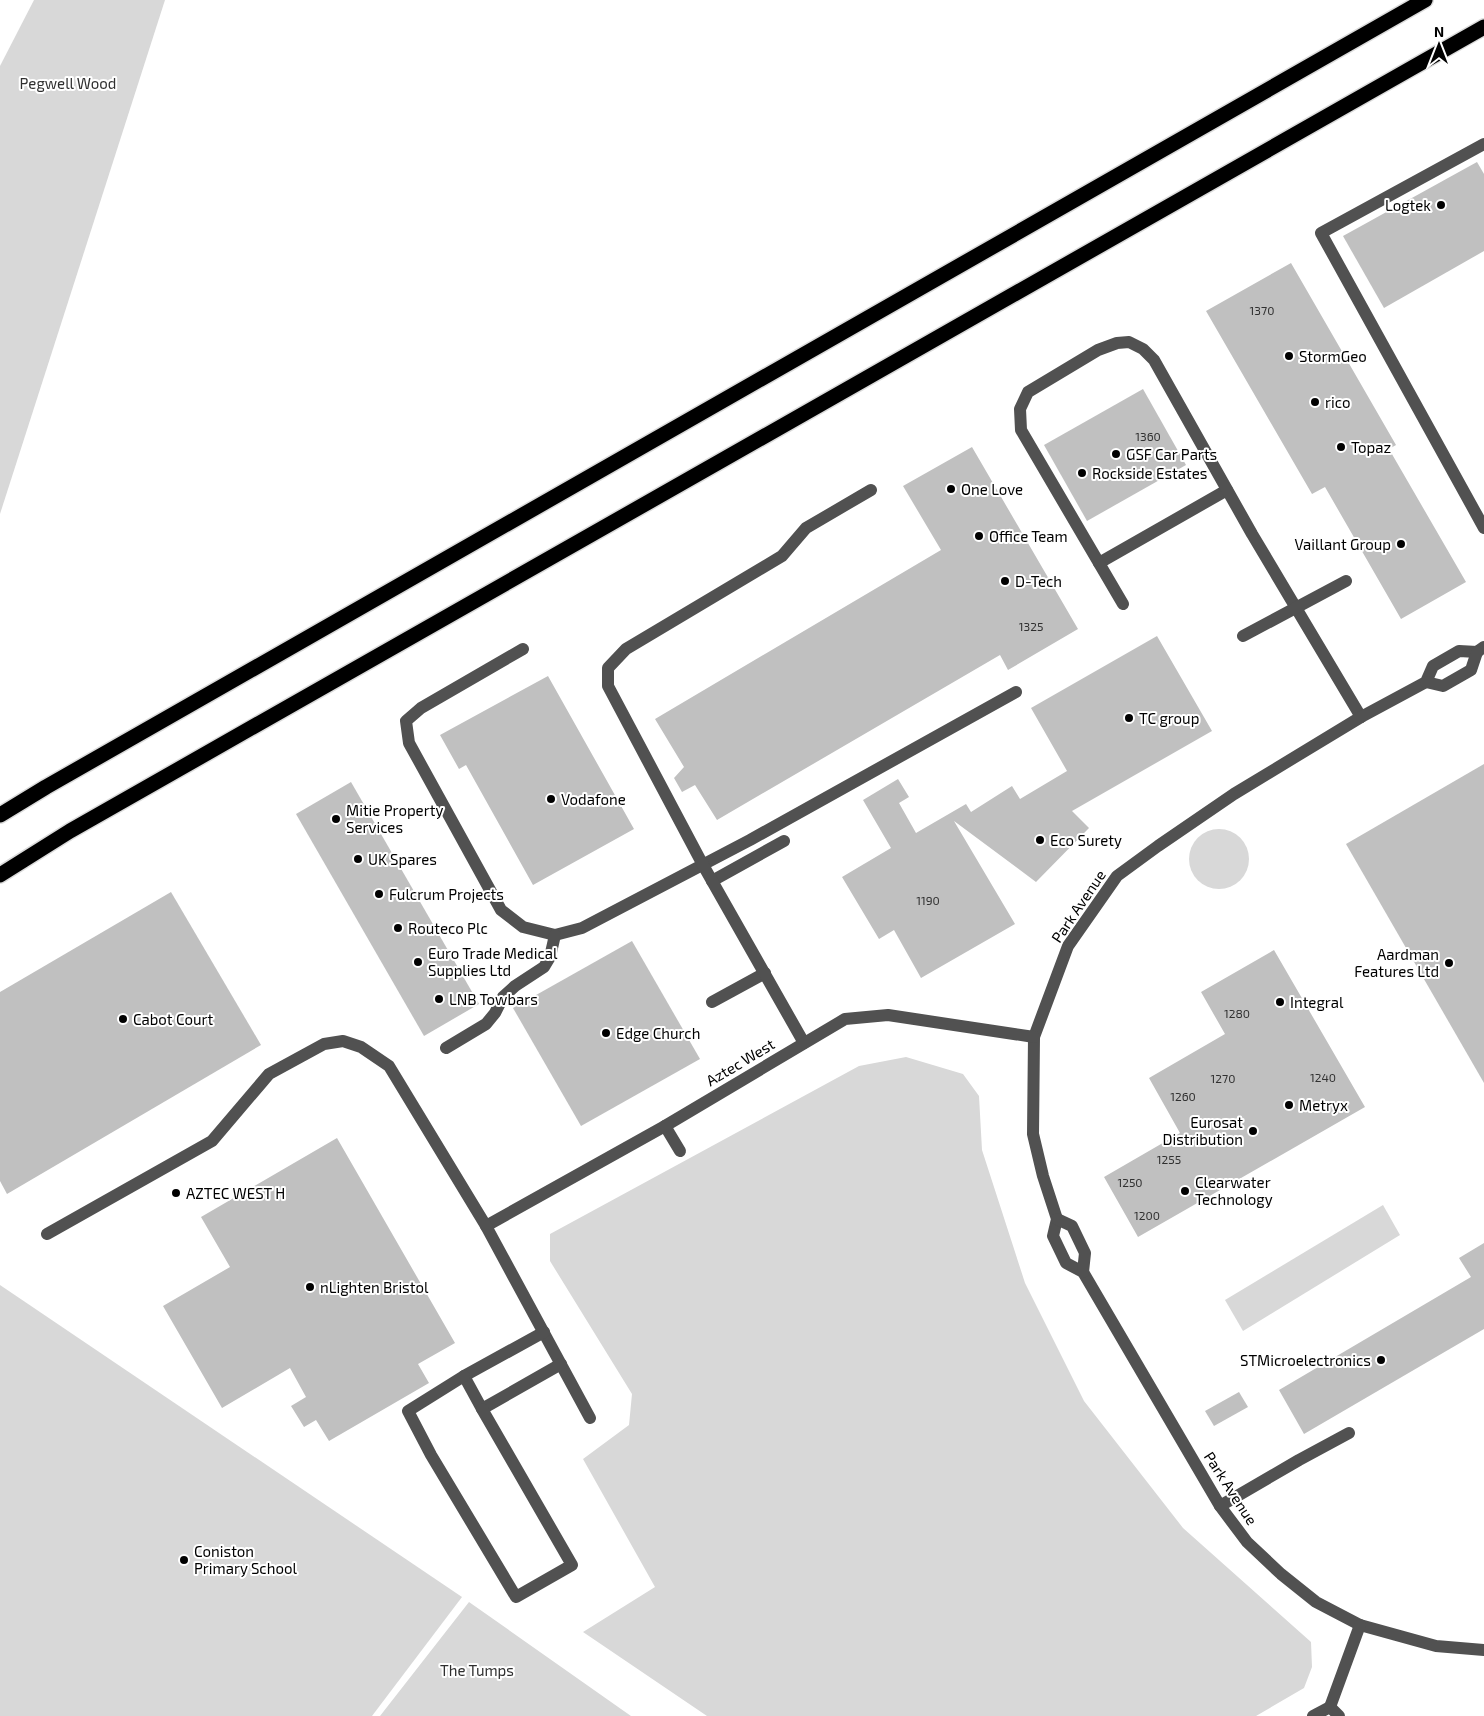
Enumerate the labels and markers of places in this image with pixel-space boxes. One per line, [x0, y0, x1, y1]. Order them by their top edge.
place label: Logtek [1385, 196, 1431, 214]
marker: Logtek [1435, 199, 1447, 211]
place label: StormGeo [1299, 347, 1367, 365]
marker: StormGeo [1283, 350, 1295, 362]
place label: rico [1325, 393, 1350, 411]
marker: rico [1309, 396, 1321, 408]
place label: Topaz [1351, 438, 1391, 456]
marker: Topaz [1335, 441, 1347, 453]
place label: GSF Car Parts [1126, 445, 1217, 463]
marker: GSF Car Parts [1110, 448, 1122, 460]
place label: Rockside Estates [1092, 464, 1207, 482]
marker: Rockside Estates [1076, 467, 1088, 479]
place label: One Love [961, 480, 1023, 498]
marker: One Love [945, 483, 957, 495]
place label: Office Team [989, 527, 1068, 545]
marker: Office Team [973, 530, 985, 542]
place label: Vaillant Group [1294, 535, 1391, 553]
marker: Vaillant Group [1395, 538, 1407, 550]
place label: D-Tech [1015, 572, 1062, 590]
marker: D-Tech [999, 575, 1011, 587]
place label: TC group [1139, 709, 1199, 727]
marker: TC group [1123, 712, 1135, 724]
place label: Vodafone [561, 790, 626, 808]
marker: Vodafone [545, 793, 557, 805]
place label: Mitie Property Services [346, 801, 443, 836]
marker: Mitie Property Services [330, 813, 342, 825]
place label: Eco Surety [1050, 831, 1122, 849]
marker: Eco Surety [1034, 834, 1046, 846]
place label: UK Spares [368, 850, 437, 868]
marker: UK Spares [352, 853, 364, 865]
place label: Fulcrum Projects [389, 885, 504, 904]
marker: Fulcrum Projects [373, 888, 385, 900]
place label: Routeco Plc [408, 919, 488, 937]
marker: Routeco Plc [392, 922, 404, 934]
place label: Euro Trade Medical Supplies Ltd [428, 944, 558, 979]
place label: Aardman Features Ltd [1354, 945, 1439, 980]
marker: Euro Trade Medical Supplies Ltd [412, 956, 424, 968]
marker: Aardman Features Ltd [1443, 957, 1455, 969]
place label: LNB Towbars [449, 990, 538, 1008]
marker: LNB Towbars [433, 993, 445, 1005]
place label: Integral [1290, 993, 1344, 1011]
marker: Integral [1274, 996, 1286, 1008]
place label: Cabot Court [133, 1010, 214, 1028]
marker: Cabot Court [117, 1013, 129, 1025]
place label: Edge Church [616, 1024, 700, 1042]
marker: Edge Church [600, 1027, 612, 1039]
place label: Metryx [1299, 1096, 1348, 1114]
marker: Metryx [1283, 1099, 1295, 1111]
place label: Eurosat Distribution [1162, 1113, 1243, 1148]
marker: Eurosat Distribution [1247, 1125, 1259, 1137]
place label: Clearwater Technology [1195, 1173, 1273, 1208]
place label: AZTEC WEST H [186, 1184, 285, 1202]
marker: Clearwater Technology [1179, 1185, 1191, 1197]
marker: AZTEC WEST H [170, 1187, 182, 1199]
place label: nLighten Bristol [320, 1278, 429, 1296]
marker: nLighten Bristol [304, 1281, 316, 1293]
place label: STMicroelectronics [1240, 1351, 1371, 1369]
marker: STMicroelectronics [1375, 1354, 1387, 1366]
place label: Coniston Primary School [194, 1542, 297, 1577]
marker: Coniston Primary School [178, 1554, 190, 1566]

